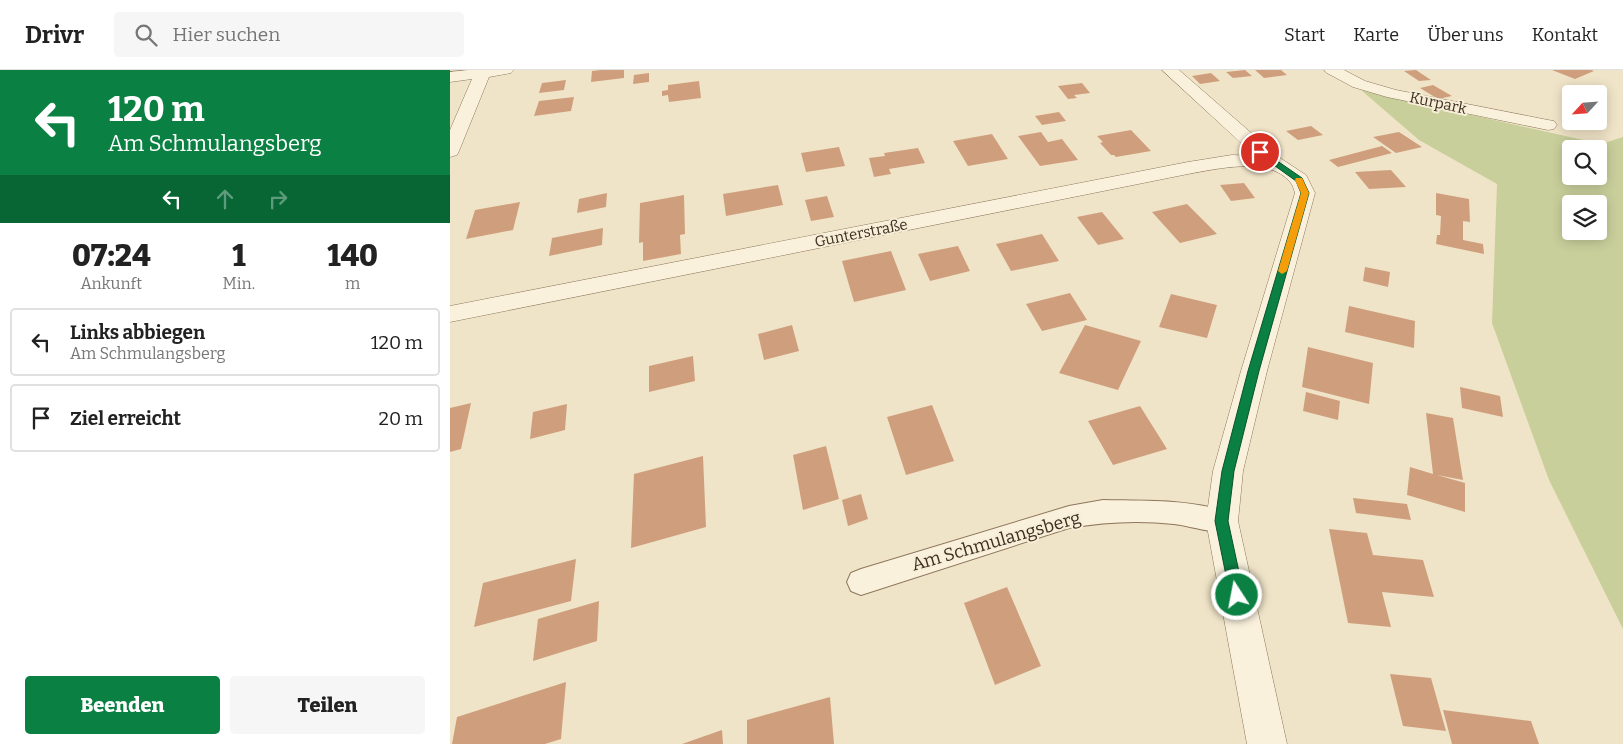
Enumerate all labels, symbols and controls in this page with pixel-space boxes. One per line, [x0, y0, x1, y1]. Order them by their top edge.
search box [114, 12, 464, 57]
text: Drivr [25, 21, 84, 49]
icon: search [132, 21, 160, 49]
text: Hier suchen [172, 23, 280, 46]
text: Start [1284, 24, 1325, 46]
text: Karte [1353, 24, 1399, 46]
text: Über uns [1427, 24, 1504, 46]
text: Kontakt [1532, 24, 1598, 46]
north arrow [1562, 85, 1608, 130]
map controls [1562, 85, 1607, 240]
text: 120 m [108, 88, 205, 130]
street label: Kurpark [1408, 88, 1469, 118]
icon: left [25, 90, 90, 155]
text: Am Schmulangsberg [108, 130, 322, 157]
pin [1239, 131, 1281, 173]
icon: arrive [1246, 138, 1274, 166]
button: search [1562, 140, 1607, 185]
icon: left [158, 185, 186, 213]
icon: ahead [211, 185, 239, 213]
icon: right [264, 185, 292, 213]
button: layers [1562, 195, 1607, 240]
street label: Gunterstraße [813, 215, 909, 251]
text: 07:24 [72, 238, 151, 274]
text: 1 [232, 238, 246, 274]
text: 140 [327, 238, 378, 274]
text: Ankunft [80, 274, 142, 293]
text: Min. [223, 274, 255, 293]
text: m [345, 274, 360, 293]
text: Links abbiegen [70, 321, 205, 344]
icon: left [27, 328, 55, 356]
text: 120 m [371, 331, 423, 354]
text: Am Schmulangsberg [70, 344, 225, 363]
icon: arrive [27, 404, 55, 432]
text: Ziel erreicht [70, 407, 181, 430]
text: 20 m [379, 407, 423, 430]
street label: Am Schmulangsberg [909, 506, 1083, 576]
position arrow [1210, 568, 1262, 620]
button: Beenden [25, 676, 220, 734]
button: Teilen [230, 676, 425, 734]

